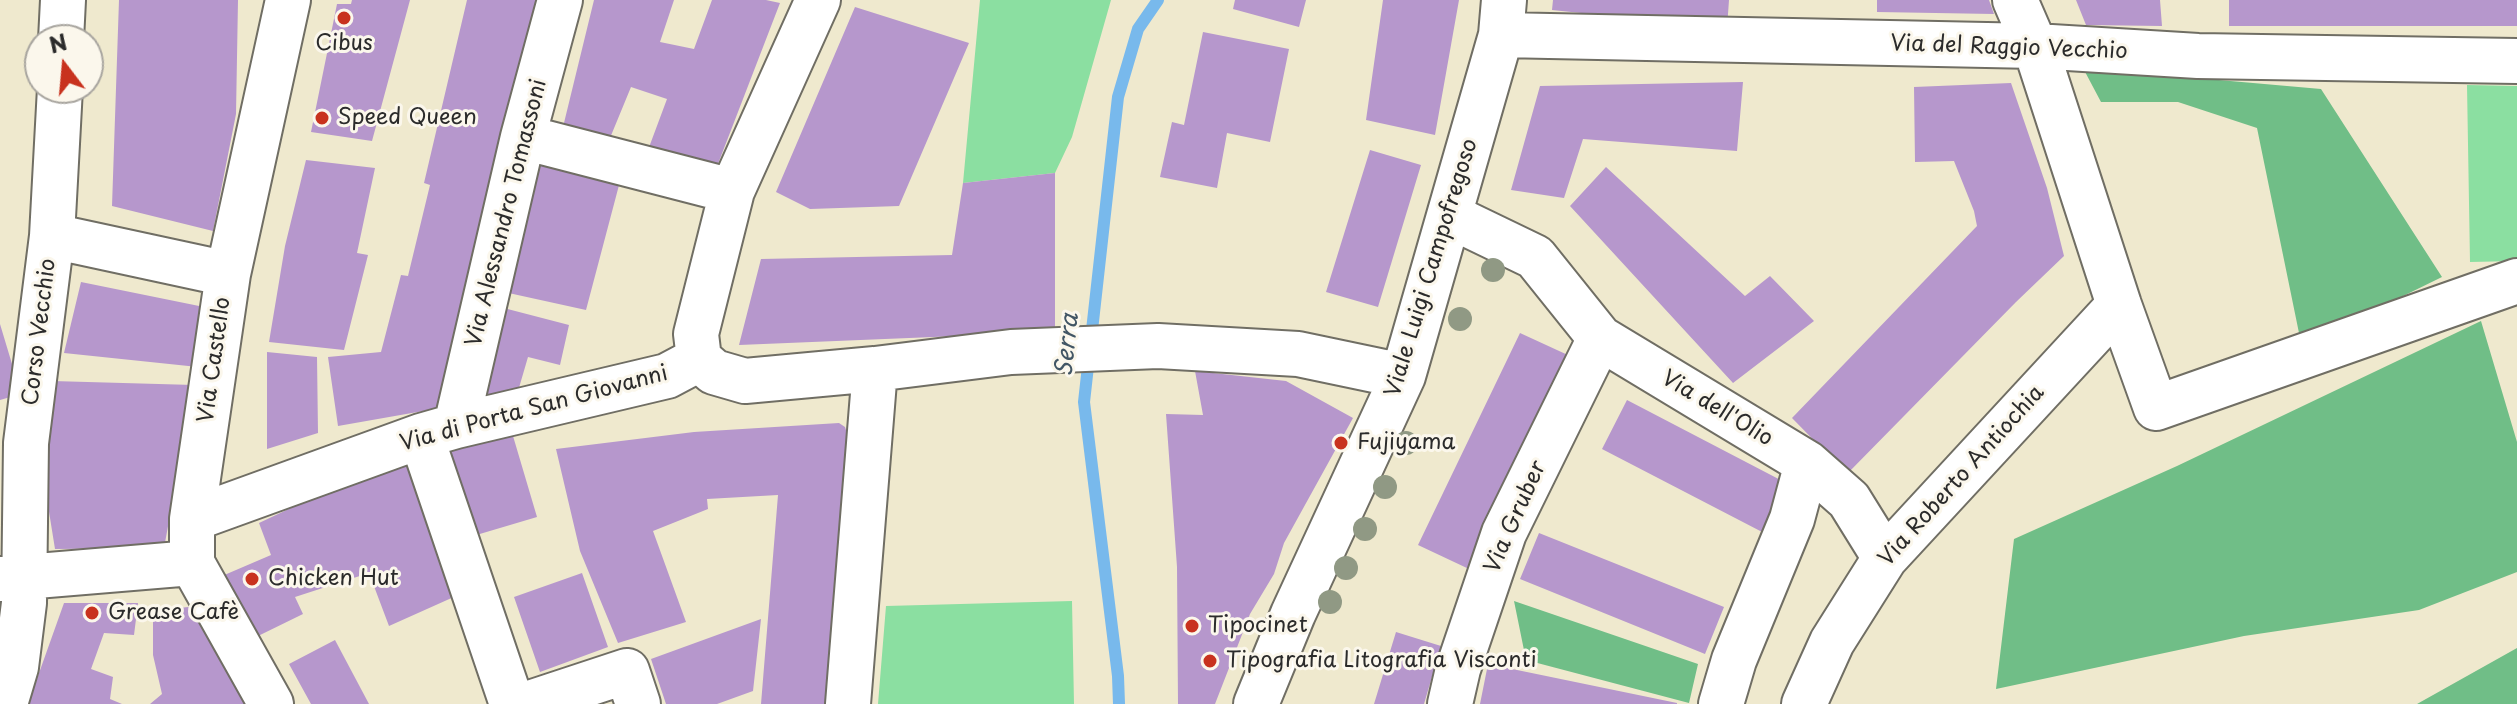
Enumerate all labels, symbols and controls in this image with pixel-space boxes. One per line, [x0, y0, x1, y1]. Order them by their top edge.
marker: Cibus [335, 9, 353, 27]
north arrow [24, 24, 104, 104]
text: N [45, 24, 71, 61]
place label: Cibus [315, 31, 373, 57]
street label: Via del Raggio Vecchio [1890, 31, 2128, 65]
street label: Via Alessandro Tomassoni [461, 77, 553, 349]
place label: Speed Queen [338, 105, 477, 131]
marker: Speed Queen [313, 109, 331, 127]
street label: Viale Luigi Campofregoso [1380, 136, 1484, 400]
street label: Corso Vecchio [18, 257, 62, 407]
street label: Via Castello [193, 295, 237, 425]
water label: Serra [1050, 312, 1086, 378]
street label: Via di Porta San Giovanni [397, 361, 671, 457]
street label: Via dell'Olio [1657, 365, 1777, 453]
street label: Via Roberto Antiochia [1874, 380, 2050, 572]
place label: Fujiyama [1357, 430, 1455, 456]
marker: Fujiyama [1332, 434, 1350, 452]
street label: Via Gruber [1480, 457, 1552, 577]
place label: Chicken Hut [268, 566, 399, 592]
marker: Chicken Hut [243, 570, 261, 588]
place label: Grease Cafè [108, 600, 239, 626]
marker: Grease Cafè [83, 604, 101, 622]
place label: Tipocinet [1208, 613, 1308, 639]
marker: Tipocinet [1183, 617, 1201, 635]
place label: Tipografia Litografia Visconti [1226, 648, 1537, 674]
marker: Tipografia Litografia Visconti [1201, 652, 1219, 670]

